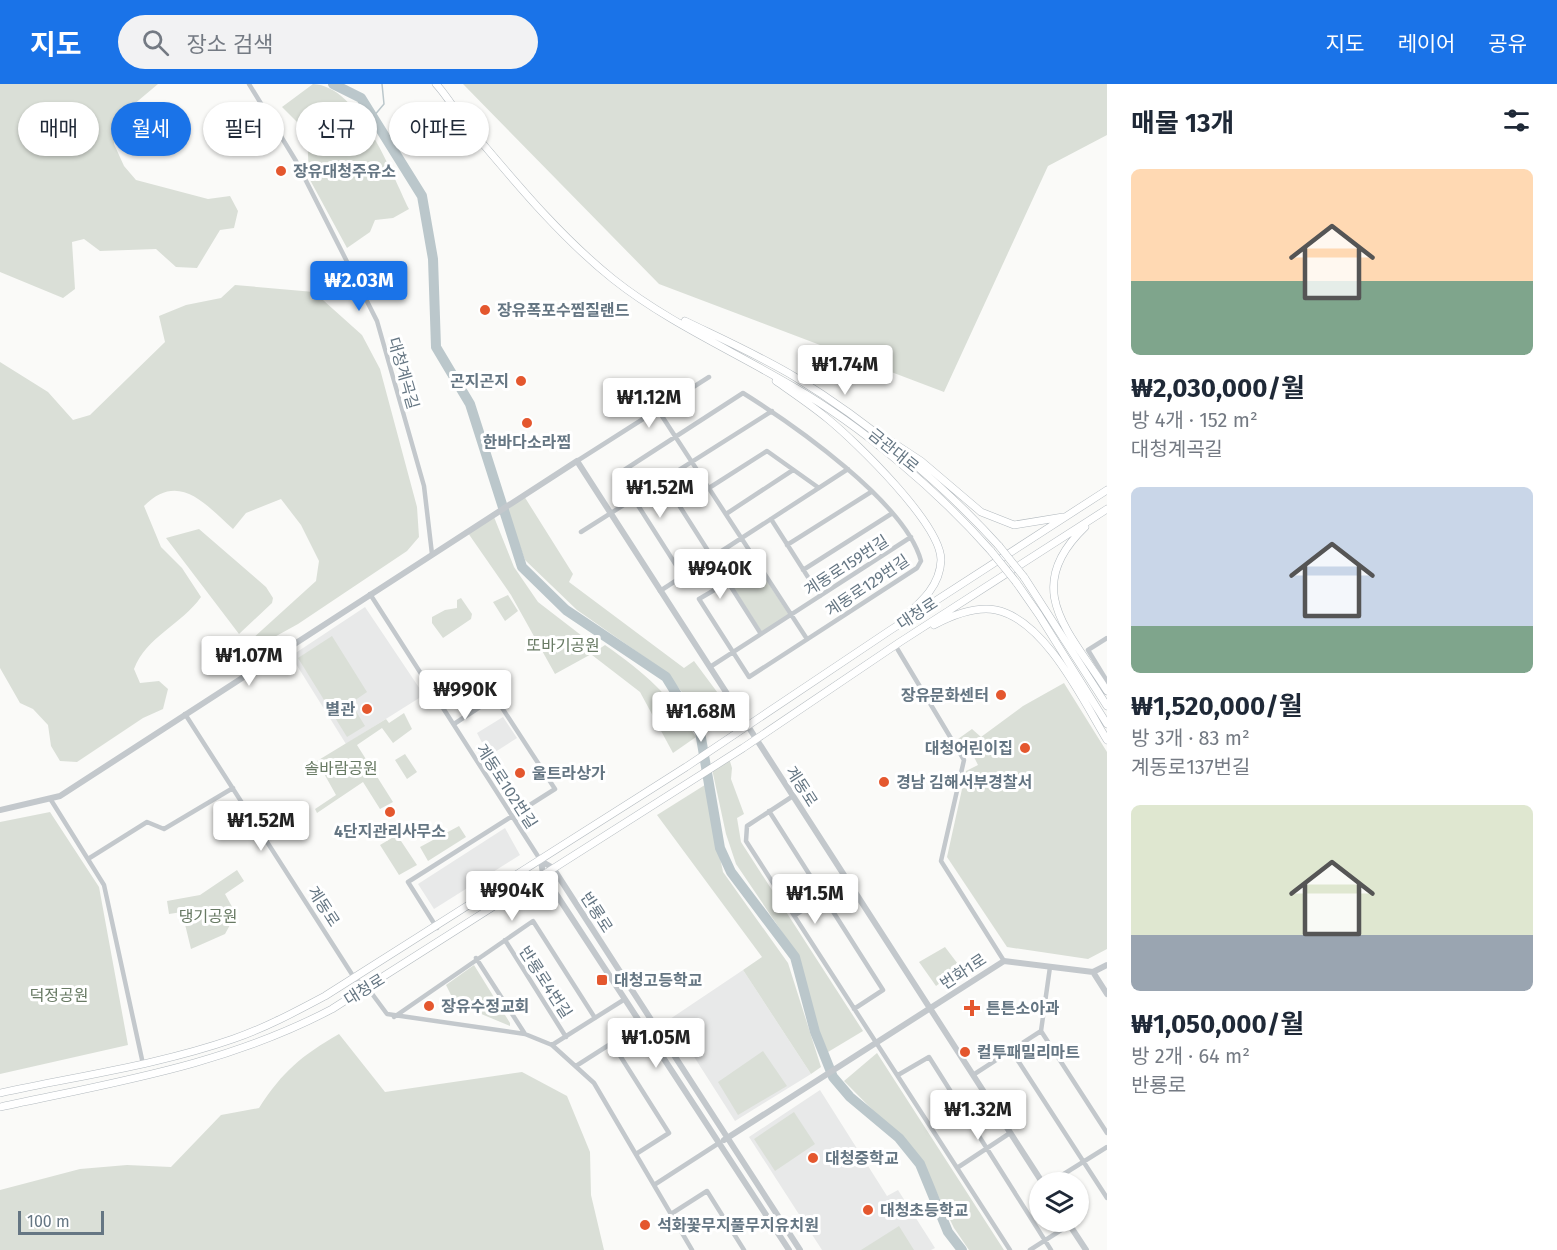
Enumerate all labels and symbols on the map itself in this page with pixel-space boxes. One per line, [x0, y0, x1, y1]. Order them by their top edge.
place label: 장유대청주유소 [293, 162, 396, 181]
marker: 장유대청주유소 [274, 164, 288, 178]
pin: ₩2.03M [310, 261, 408, 312]
place label: 장유폭포수찜질랜드 [497, 301, 630, 320]
marker: 장유폭포수찜질랜드 [478, 303, 492, 317]
street label: 대청계곡길 [384, 335, 423, 411]
pin: ₩1.74M [796, 345, 894, 396]
place label: 곤지곤지 [450, 372, 509, 391]
marker: 곤지곤지 [514, 374, 528, 388]
pin: ₩1.12M [600, 378, 698, 429]
marker: 한바다소라찜 [520, 416, 534, 430]
street label: 금관대로 [865, 424, 923, 476]
place label: 한바다소라찜 [483, 433, 571, 452]
pin: ₩1.52M [611, 468, 709, 519]
street label: 계동로159번길 [801, 531, 892, 600]
pin: ₩940K [678, 549, 762, 600]
street label: 계동로129번길 [822, 551, 913, 620]
street label: 대청로 [894, 593, 941, 633]
pin: ₩1.07M [200, 636, 298, 687]
park label: 또바기공원 [526, 636, 600, 655]
pin: ₩990K [423, 670, 507, 721]
place label: 장유문화센터 [901, 686, 989, 705]
marker: 장유문화센터 [994, 688, 1008, 702]
pin: ₩1.68M [652, 692, 750, 743]
place label: 별관 [326, 700, 355, 719]
marker: 별관 [360, 702, 374, 716]
place label: 대청어린이집 [925, 739, 1013, 758]
street label: 계동로102번길 [472, 740, 541, 832]
marker: 대청어린이집 [1018, 741, 1032, 755]
park label: 솔바람공원 [304, 759, 378, 778]
street label: 계동로 [782, 763, 822, 810]
place label: 울트라상가 [532, 764, 606, 783]
marker: 울트라상가 [513, 766, 527, 780]
place label: 경남 김해서부경찰서 [896, 773, 1032, 792]
marker: 경남 김해서부경찰서 [877, 775, 891, 789]
pin: ₩1.52M [212, 801, 310, 852]
marker: 4단지관리사무소 [383, 805, 397, 819]
place label: 4단지관리사무소 [334, 822, 446, 841]
pin: ₩904K [470, 871, 554, 922]
pin: ₩1.5M [773, 874, 857, 925]
street label: 계동로 [304, 883, 344, 930]
street label: 반룡로 [577, 889, 617, 936]
park label: 댕기공원 [179, 907, 237, 926]
street label: 반룡로4번길 [515, 943, 576, 1022]
street label: 번화1로 [937, 949, 990, 993]
street label: 대청로 [341, 970, 388, 1009]
place label: 대청고등학교 [614, 971, 703, 990]
marker: 대청고등학교 [595, 973, 609, 987]
park label: 덕정공원 [30, 986, 88, 1005]
place label: 장유수정교회 [441, 997, 529, 1016]
marker: 장유수정교회 [422, 999, 436, 1013]
marker: 튼튼소아과 [963, 999, 981, 1017]
place label: 튼튼소아과 [986, 999, 1060, 1018]
pin: ₩1.05M [607, 1018, 705, 1069]
place label: 컬투패밀리마트 [977, 1043, 1080, 1062]
marker: 컬투패밀리마트 [958, 1045, 972, 1059]
pin: ₩1.32M [929, 1090, 1027, 1141]
place label: 대청중학교 [825, 1149, 899, 1168]
marker: 대청중학교 [806, 1151, 820, 1165]
place label: 대청초등학교 [880, 1201, 969, 1220]
marker: 대청초등학교 [861, 1203, 875, 1217]
scale bar [18, 1208, 104, 1236]
place label: 석화꽃무지풀무지유치원 [657, 1216, 819, 1235]
marker: 석화꽃무지풀무지유치원 [638, 1218, 652, 1232]

